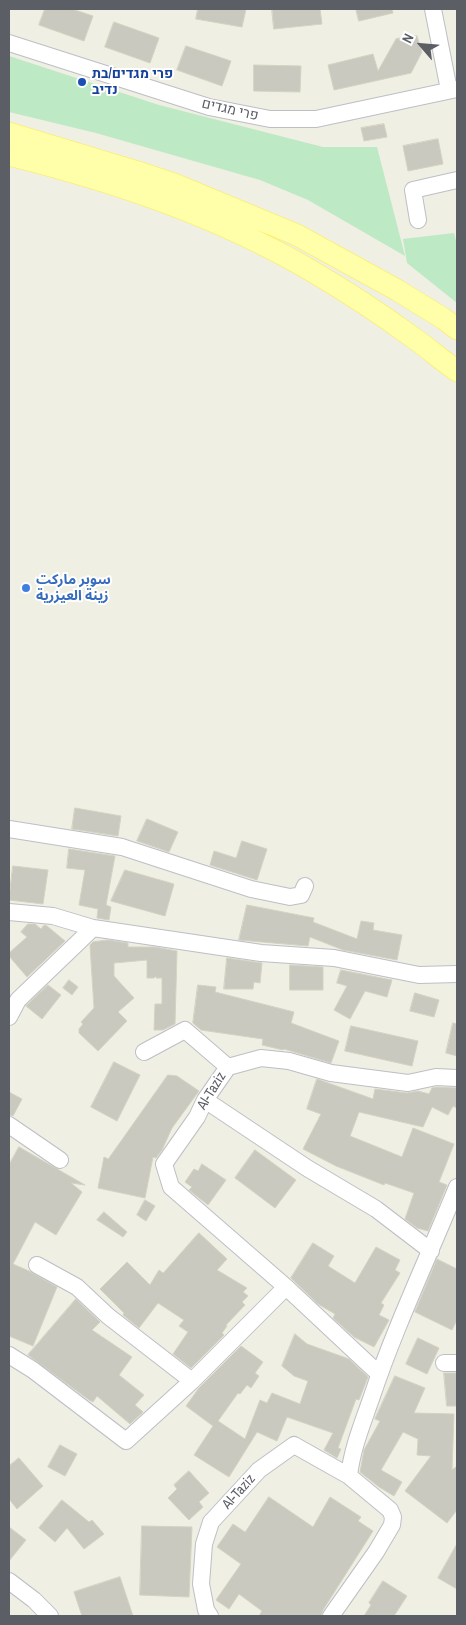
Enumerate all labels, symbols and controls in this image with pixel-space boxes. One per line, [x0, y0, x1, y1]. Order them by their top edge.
north arrow [396, 20, 446, 70]
text: N [398, 30, 418, 46]
place label: פרי מגדים/בת נדיב [92, 66, 173, 98]
marker: פרי מגדים/בת נדיב [76, 76, 88, 88]
street label: פרי מגדים [200, 95, 260, 125]
place label: سوبر ماركت زينة العيزرية [36, 572, 111, 604]
marker: سوبر ماركت زينة العيزرية [20, 582, 32, 594]
street label: Al-Taziz [194, 1069, 230, 1113]
street label: Al-Taziz [219, 1471, 259, 1513]

